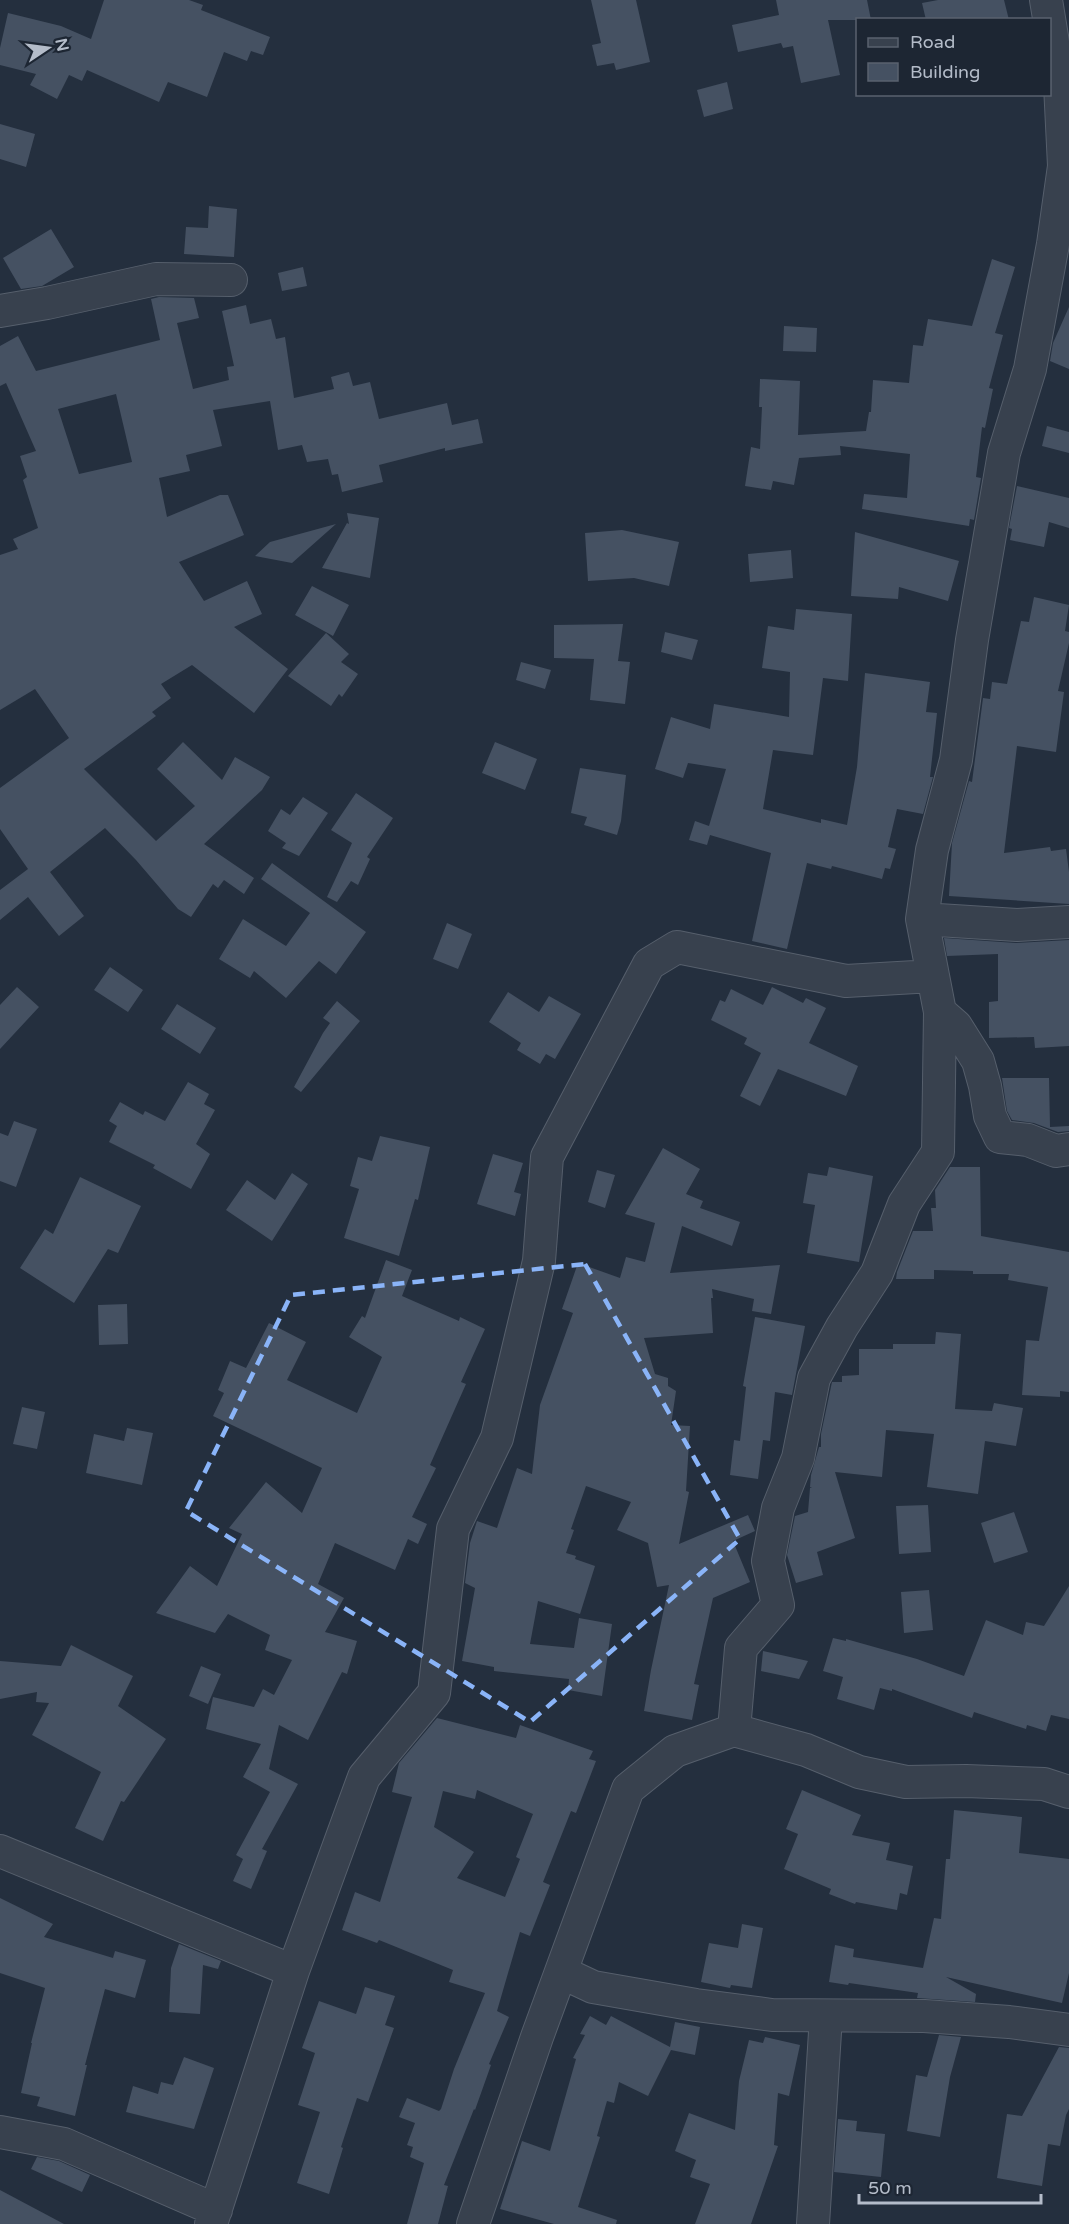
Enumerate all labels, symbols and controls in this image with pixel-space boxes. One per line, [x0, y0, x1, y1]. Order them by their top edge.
north arrow [18, 18, 78, 78]
legend [856, 18, 1051, 96]
text: Road [910, 31, 955, 53]
text: N [50, 36, 73, 53]
text: Building [910, 61, 980, 83]
scale bar [859, 2167, 1040, 2205]
text: 50 m [868, 2177, 912, 2199]

